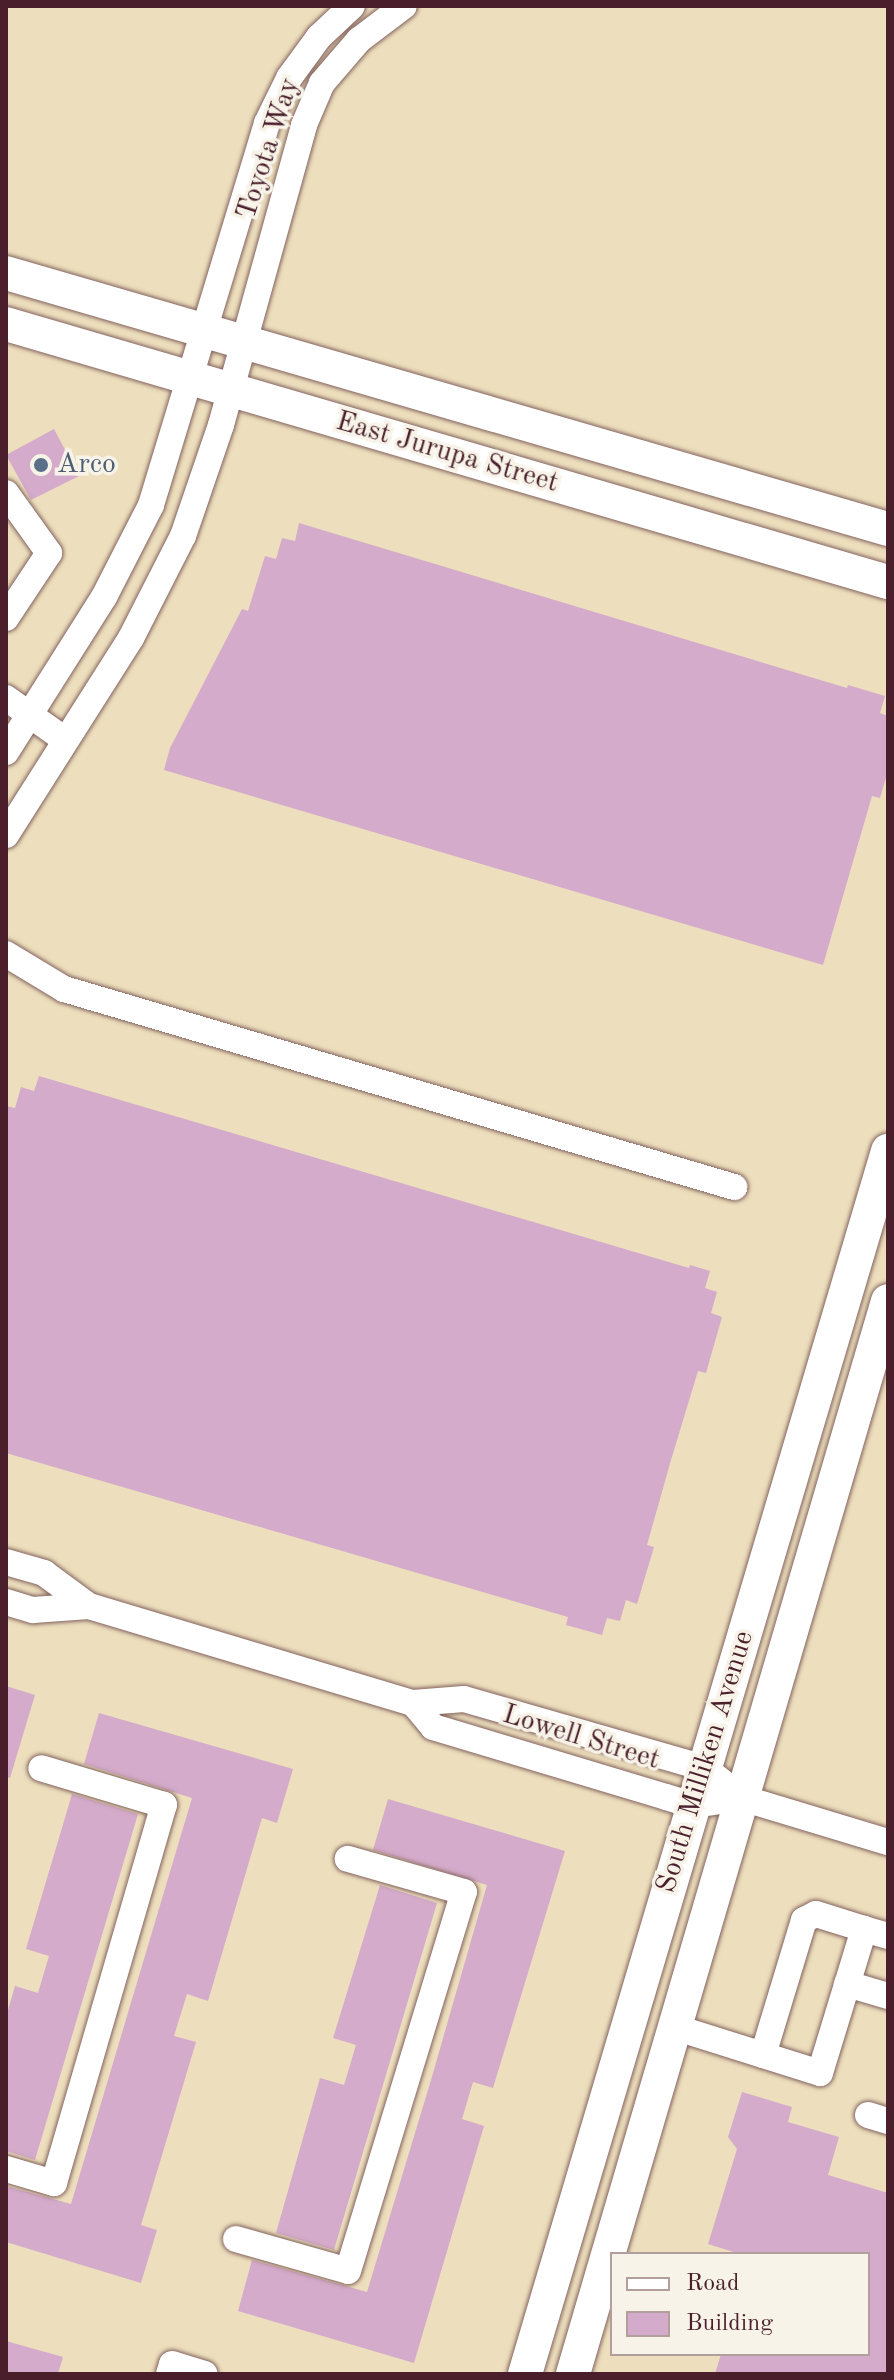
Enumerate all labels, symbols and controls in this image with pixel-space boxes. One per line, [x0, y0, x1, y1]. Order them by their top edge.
street label: Toyota Way [230, 74, 308, 224]
street label: East Jurupa Street [332, 405, 562, 501]
place label: Arco [57, 448, 116, 482]
marker: Arco [32, 456, 50, 474]
street label: South Milliken Avenue [650, 1627, 762, 1897]
street label: Lowell Street [498, 1698, 664, 1778]
legend [610, 2252, 870, 2356]
text: Road [686, 2272, 739, 2296]
text: Building [686, 2312, 773, 2336]

